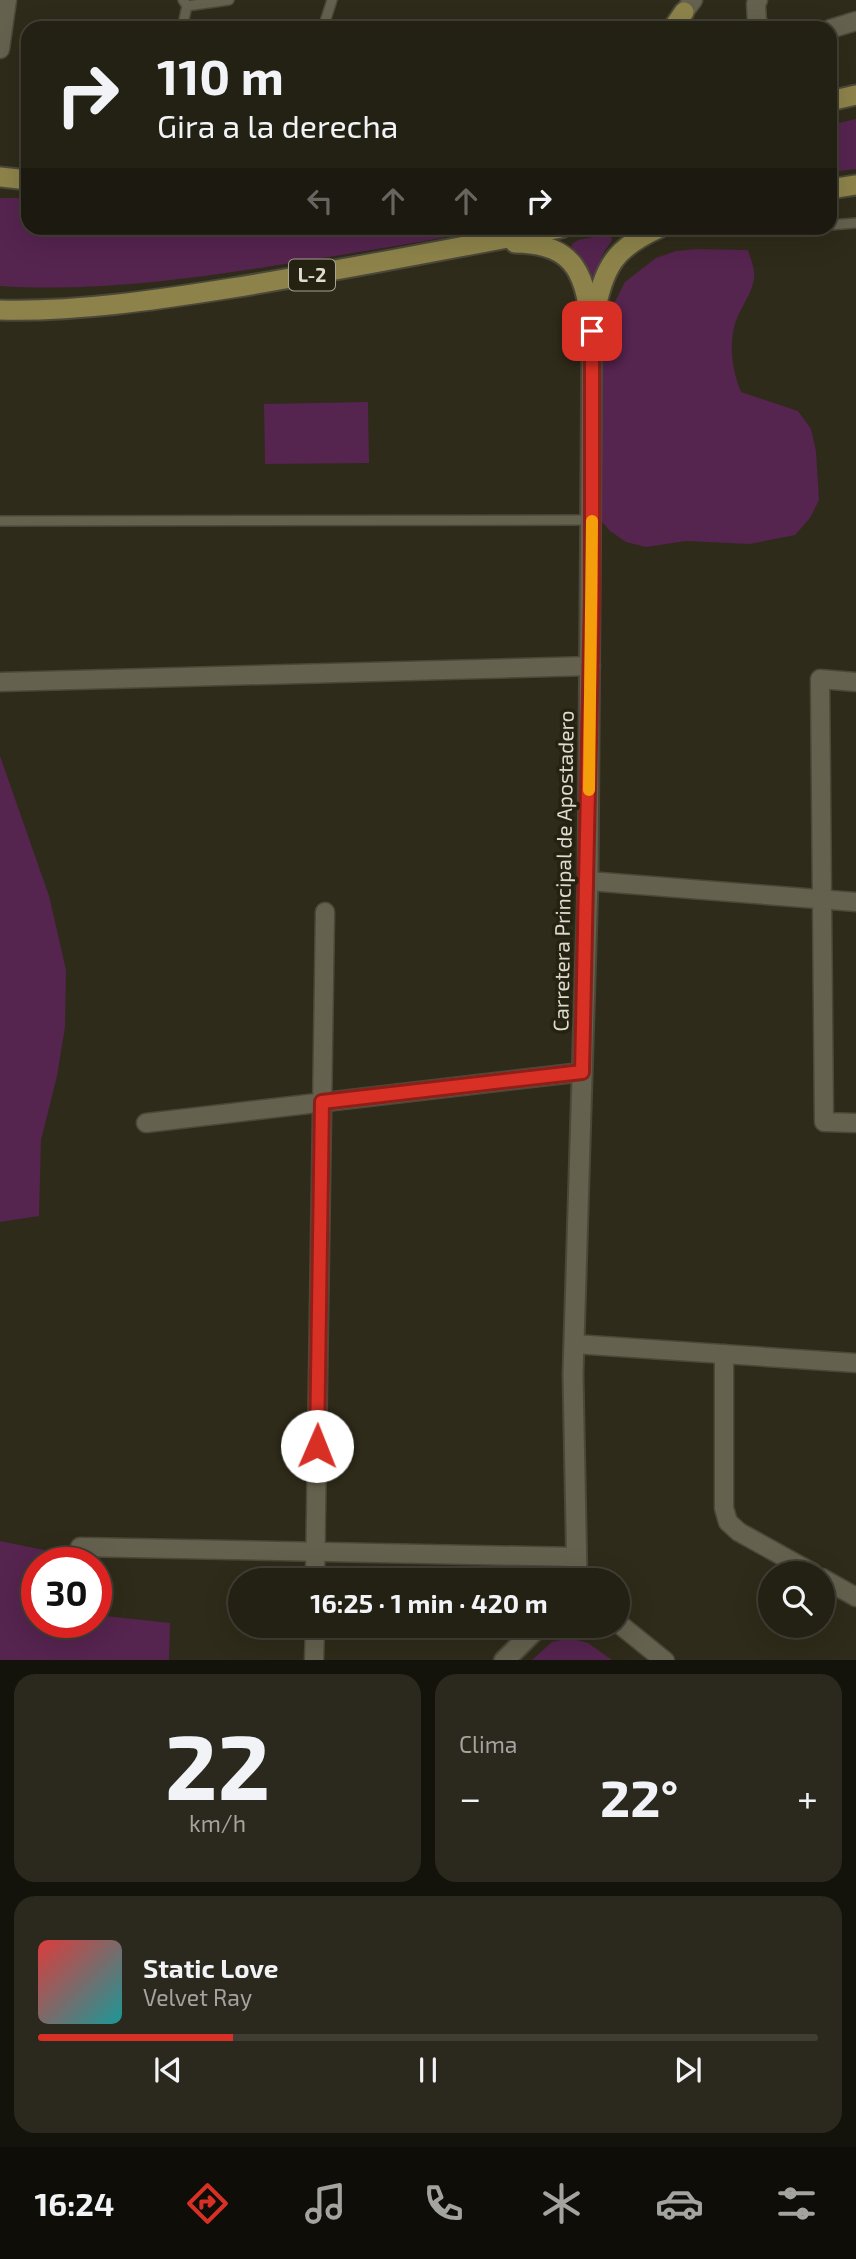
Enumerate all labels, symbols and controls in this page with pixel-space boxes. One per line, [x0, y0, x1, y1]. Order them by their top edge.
text: 110 m [157, 46, 284, 105]
icon: right [42, 49, 133, 140]
text: Gira a la derecha [157, 106, 398, 144]
icon: left [301, 182, 339, 220]
icon: ahead [374, 182, 412, 220]
icon: ahead [447, 182, 485, 220]
icon: right [520, 182, 558, 220]
road number: L-2 [289, 260, 335, 290]
pin [562, 301, 622, 361]
icon: arrive [573, 312, 611, 350]
street label: Carretera Principal de Apostadero [547, 710, 578, 1032]
position arrow [280, 1409, 354, 1483]
speed limit sign: 30 [21, 1547, 112, 1638]
map controls [758, 1561, 835, 1638]
button: search [758, 1561, 835, 1638]
text: 16:25 · 1 min · 420 m [310, 1587, 548, 1618]
text: 22 [165, 1709, 270, 1818]
text: Clima [459, 1730, 517, 1758]
text: 22° [600, 1765, 678, 1827]
text: − [459, 1774, 481, 1820]
text: + [797, 1774, 818, 1820]
text: km/h [189, 1809, 246, 1837]
text: Static Love [143, 1952, 279, 1983]
text: Velvet Ray [143, 1983, 252, 2011]
icon: previous [149, 2051, 187, 2089]
icon: pause [409, 2051, 447, 2089]
icon: next [669, 2051, 707, 2089]
icon: directions [183, 2179, 232, 2228]
icon: music [301, 2179, 350, 2228]
icon: phone [419, 2179, 468, 2228]
icon: climate [537, 2179, 586, 2228]
icon: car [655, 2179, 704, 2228]
icon: filters [772, 2179, 821, 2228]
text: 16:24 [34, 2184, 114, 2222]

